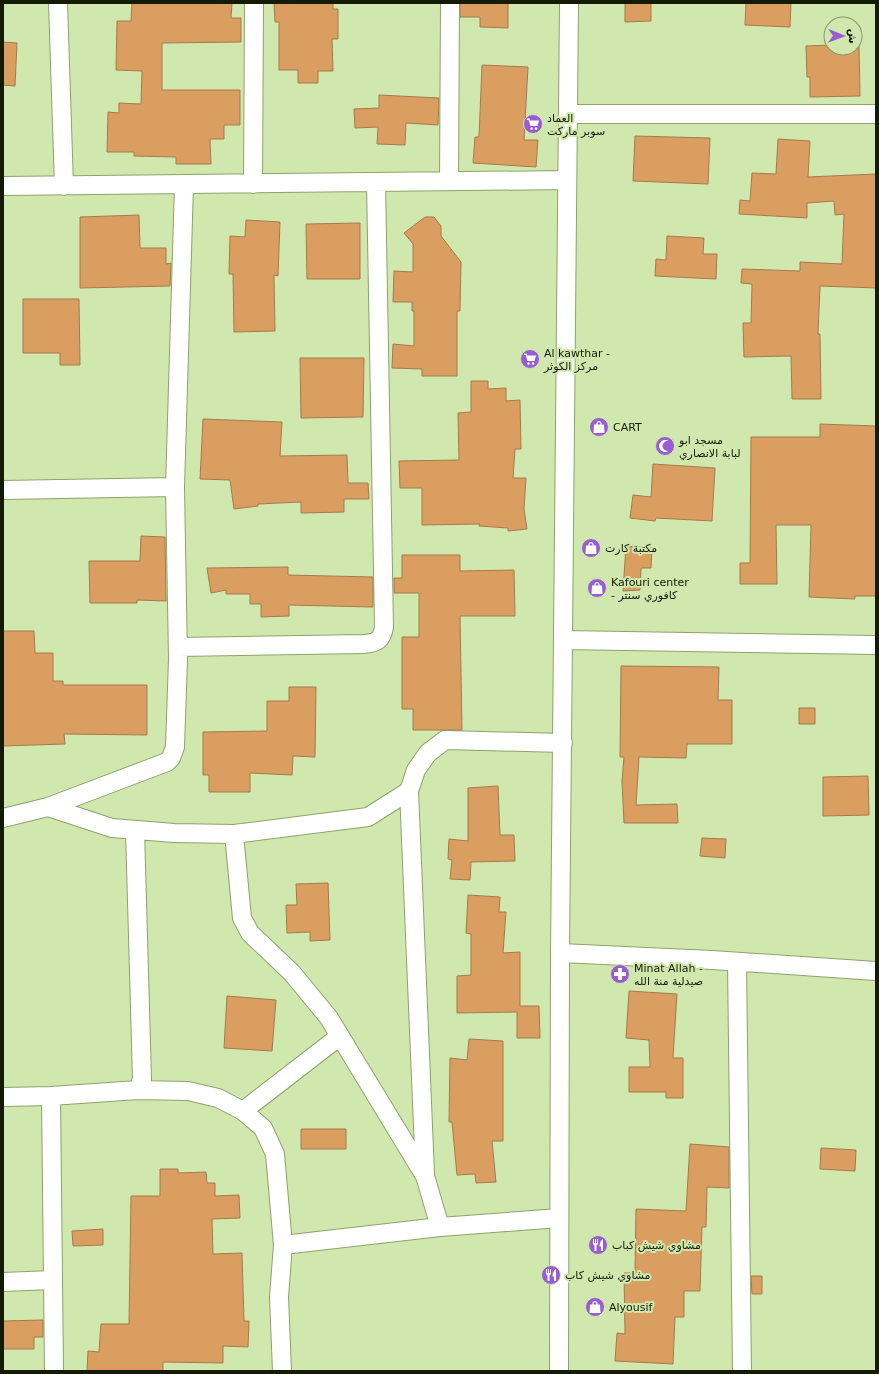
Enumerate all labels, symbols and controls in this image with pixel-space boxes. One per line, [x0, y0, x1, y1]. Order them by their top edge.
north arrow [823, 16, 863, 56]
text: ش [846, 28, 859, 44]
place label: العماد سوبر ماركت [547, 112, 605, 138]
supermarket icon: العماد سوبر ماركت [522, 113, 544, 135]
place label: Al kawthar - مركز الكوثر [543, 347, 610, 373]
supermarket icon: Al kawthar - مركز الكوثر [519, 348, 541, 370]
shop icon: CART [588, 416, 610, 438]
place label: CART [613, 421, 642, 434]
place label: مسجد ابو لبابة الانصاري [678, 434, 741, 460]
mosque icon: مسجد ابو لبابة الانصاري [654, 435, 676, 457]
shop icon: مكتبة كارت [580, 537, 602, 559]
place label: مكتبة كارت [605, 542, 657, 555]
place label: Kafouri center - كافوري سنتر [611, 576, 689, 602]
shop icon: Kafouri center - كافوري سنتر [586, 577, 608, 599]
place label: Minat Allah - صيدلية منة الله [634, 962, 703, 988]
pharmacy icon: Minat Allah - صيدلية منة الله [609, 963, 631, 985]
restaurant icon: مشاوي شيش كباب [587, 1234, 609, 1256]
place label: مشاوي شيش كباب [612, 1239, 701, 1252]
restaurant icon: مشاوي شيش كاب [540, 1264, 562, 1286]
place label: مشاوي شيش كاب [565, 1269, 651, 1282]
shop icon: Alyousif [584, 1296, 606, 1318]
place label: Alyousif [609, 1301, 654, 1314]

